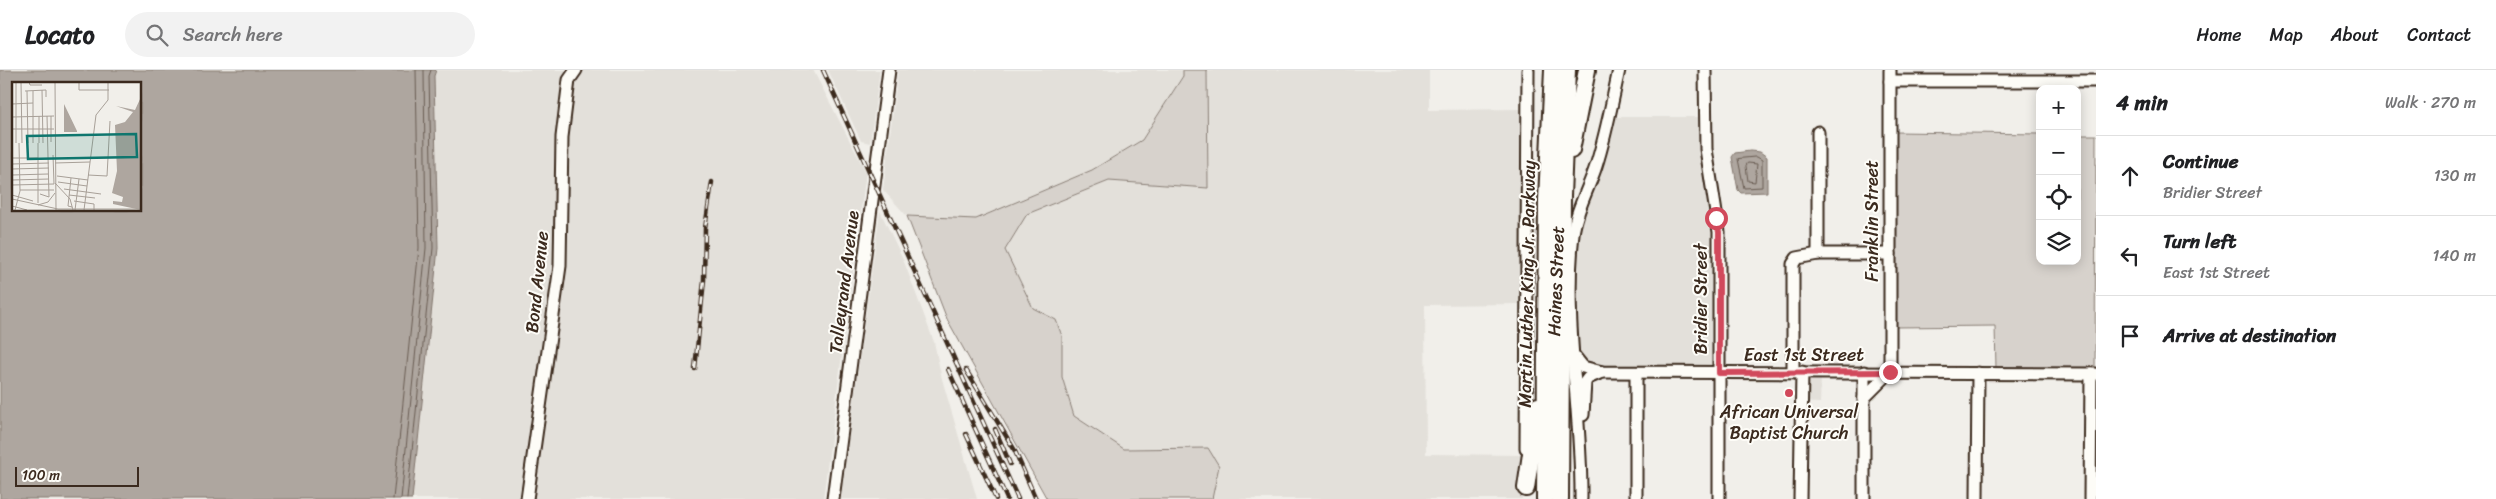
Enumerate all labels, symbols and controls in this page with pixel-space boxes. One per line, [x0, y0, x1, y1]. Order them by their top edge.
search box [125, 12, 475, 57]
text: Locato [25, 14, 95, 56]
text: Search here [183, 18, 283, 51]
text: Home [2197, 19, 2242, 51]
text: Map [2270, 19, 2303, 51]
text: About [2331, 19, 2379, 51]
text: Contact [2407, 19, 2471, 51]
icon: search [143, 21, 171, 49]
inset map [12, 82, 141, 211]
text: 4 min [2116, 84, 2168, 122]
map controls [2036, 85, 2081, 265]
button: + [2036, 85, 2081, 130]
text: Walk · 270 m [2385, 88, 2476, 117]
button: − [2036, 130, 2081, 175]
text: Continue [2163, 145, 2239, 178]
street label: Martin Luther King Jr. Parkway [1509, 159, 1545, 408]
street label: Franklin Street [1856, 160, 1888, 282]
text: 130 m [2434, 161, 2476, 190]
icon: ahead [2116, 162, 2144, 190]
button: locate [2036, 175, 2081, 220]
text: Bridier Street [2163, 178, 2262, 207]
route start [1705, 207, 1728, 230]
street label: Talleyrand Avenue [819, 208, 869, 355]
button: layers [2036, 220, 2081, 265]
street label: Haines Street [1538, 225, 1574, 337]
text: Turn left [2163, 225, 2236, 258]
street label: Bond Avenue [516, 229, 558, 335]
text: 140 m [2433, 241, 2476, 270]
icon: left [2116, 242, 2144, 270]
street label: Bridier Street [1685, 243, 1717, 355]
text: East 1st Street [2163, 258, 2270, 287]
text: Arrive at destination [2163, 319, 2336, 352]
icon: arrive [2116, 322, 2144, 350]
street label: East 1st Street [1744, 339, 1864, 371]
route end [1879, 361, 1902, 384]
marker: African Universal Baptist Church [1783, 387, 1795, 399]
place label: African Universal Baptist Church [1719, 396, 1859, 449]
text: 100 m [22, 463, 60, 488]
scale bar [15, 464, 139, 487]

